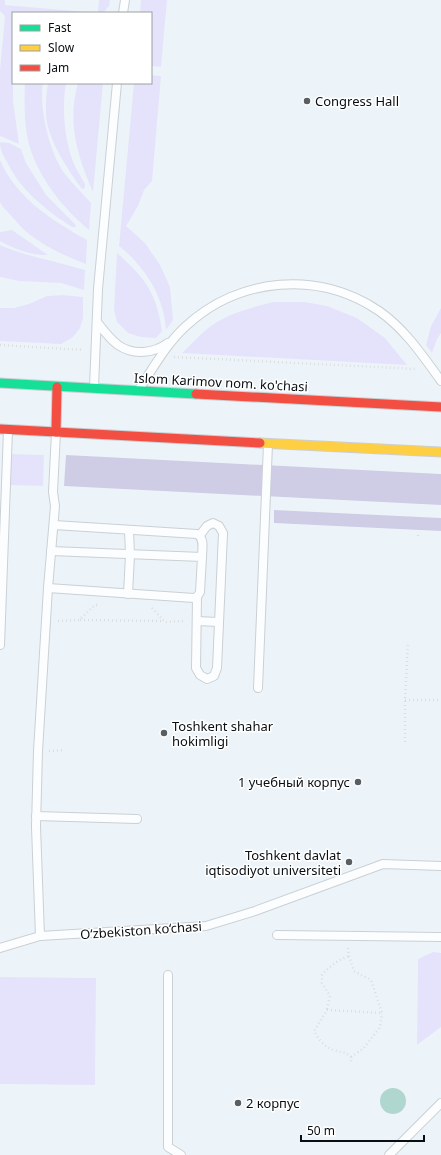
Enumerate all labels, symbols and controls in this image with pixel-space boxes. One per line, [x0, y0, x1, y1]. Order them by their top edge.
legend [12, 12, 152, 84]
text: Fast [48, 19, 72, 36]
text: Slow [48, 39, 75, 56]
text: Jam [47, 59, 69, 76]
place label: Congress Hall [315, 92, 399, 110]
marker: Congress Hall [302, 96, 312, 106]
street label: Islom Karimov nom. ko'chasi [134, 368, 308, 396]
place label: Toshkent shahar hokimligi [172, 717, 274, 750]
marker: Toshkent shahar hokimligi [159, 728, 169, 738]
place label: 1 учебный корпус [238, 773, 350, 791]
marker: 1 учебный корпус [353, 777, 363, 787]
place label: Toshkent davlat iqtisodiyot universiteti [205, 846, 341, 879]
marker: Toshkent davlat iqtisodiyot universiteti [344, 857, 354, 867]
street label: O‘zbekiston ko‘chasi [80, 917, 202, 943]
place label: 2 корпус [246, 1094, 300, 1112]
marker: 2 корпус [233, 1098, 243, 1108]
scale bar [301, 1117, 424, 1143]
text: 50 m [307, 1122, 335, 1139]

